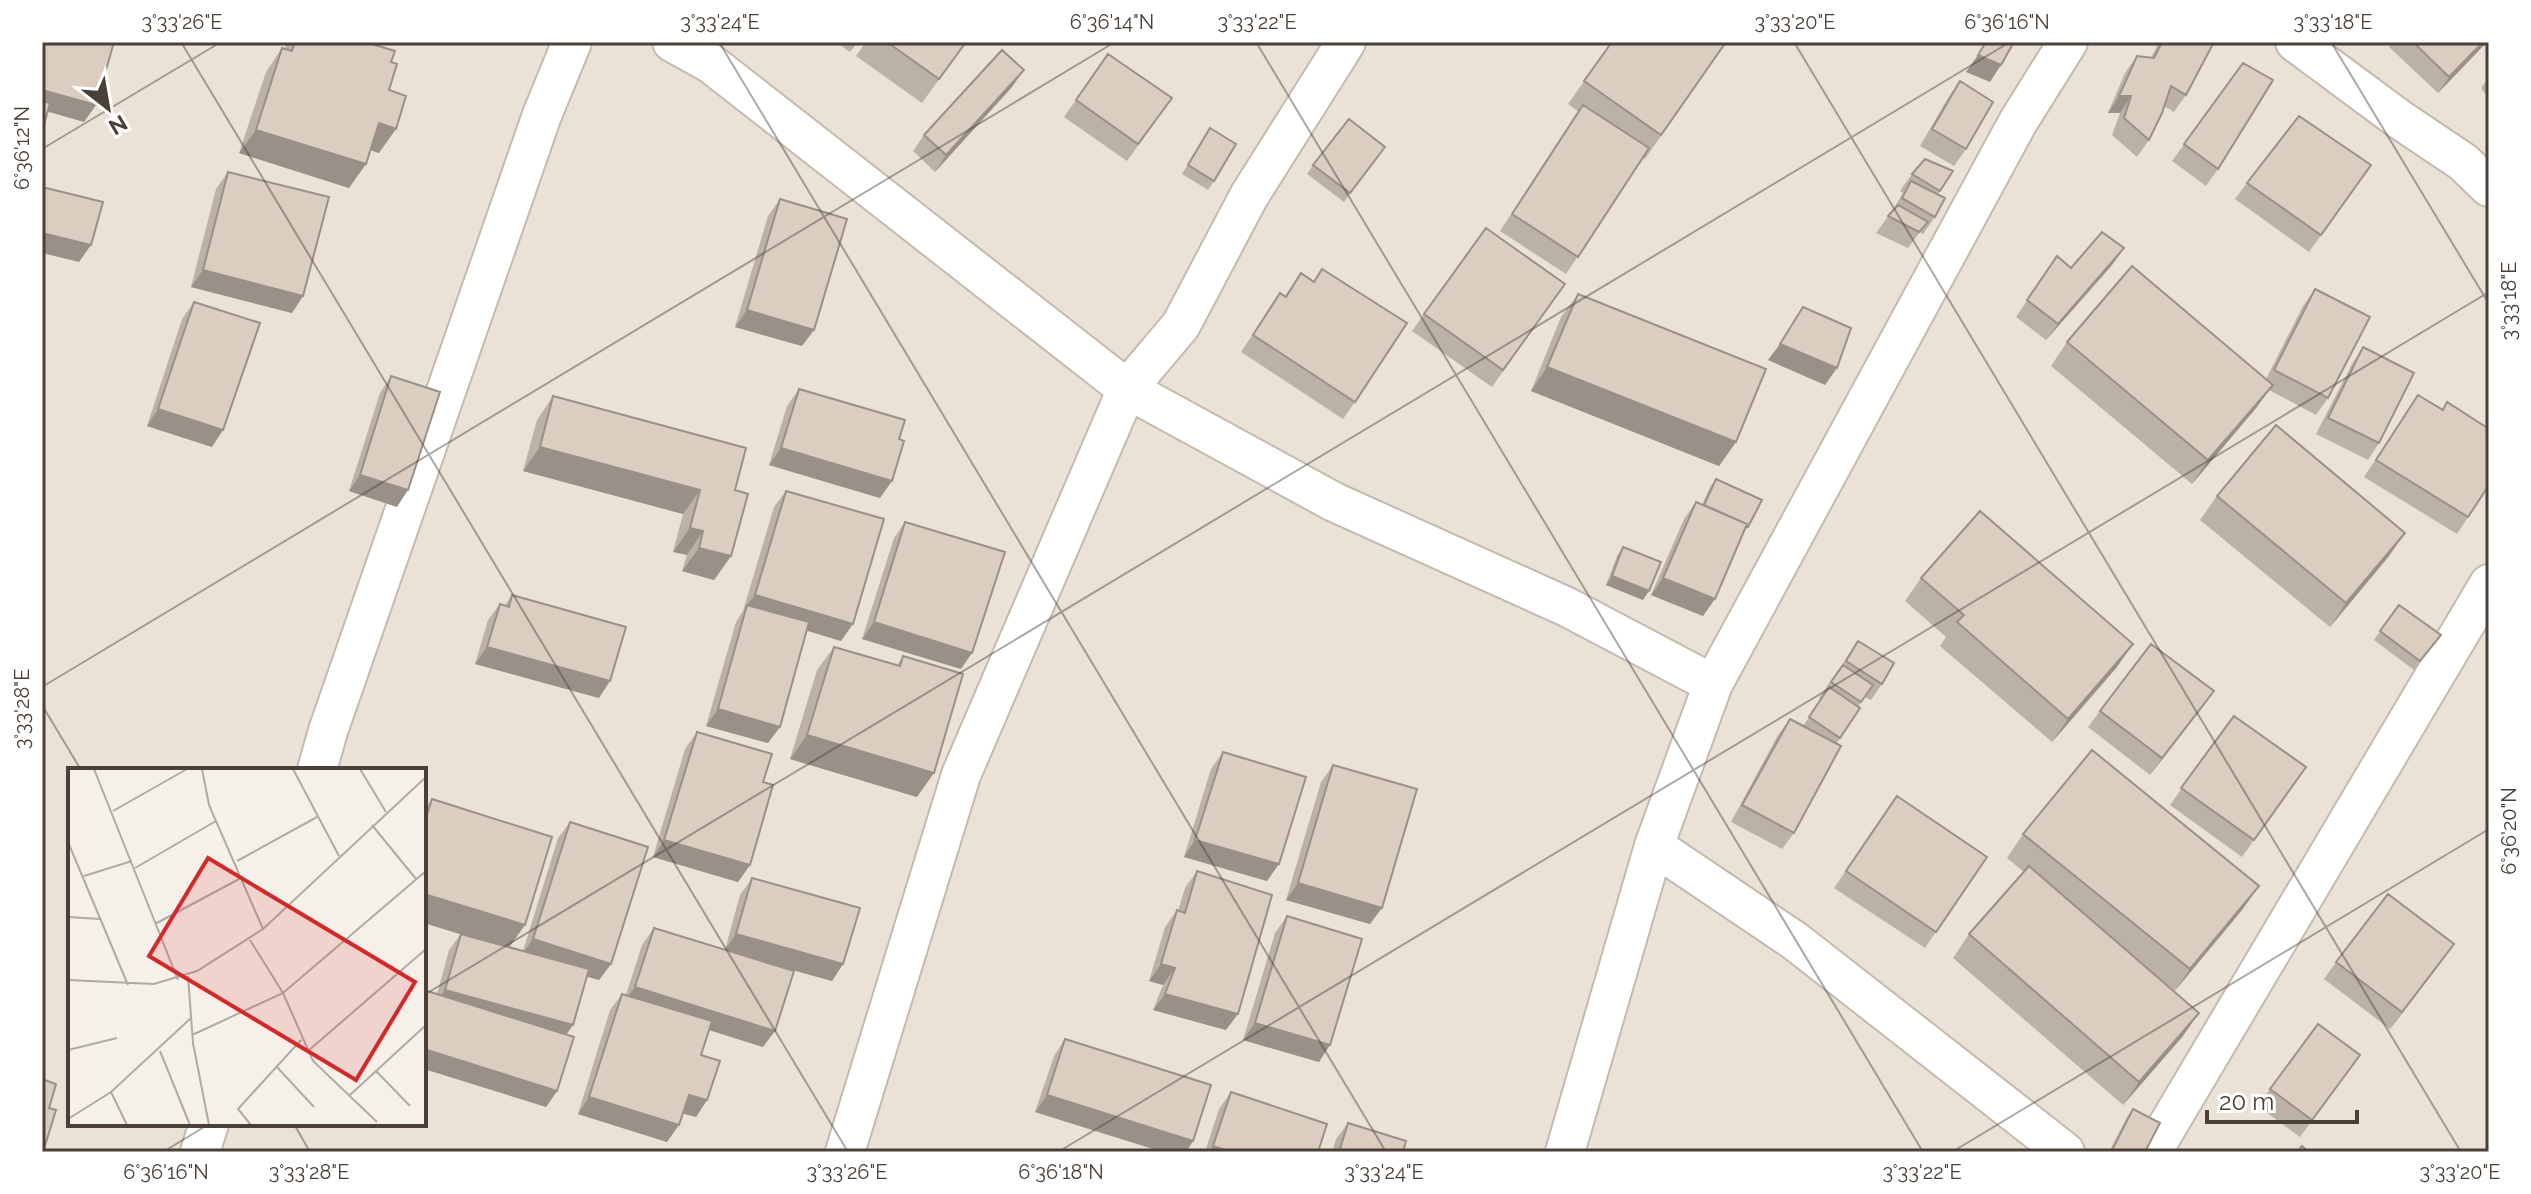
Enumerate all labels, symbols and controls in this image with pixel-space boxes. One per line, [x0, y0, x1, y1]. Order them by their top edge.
text: 3°33'26"E [142, 10, 222, 34]
text: 3°33'24"E [680, 10, 760, 34]
text: 6°36'14"N [1070, 10, 1154, 34]
text: 3°33'22"E [1217, 10, 1297, 34]
text: 3°33'20"E [1755, 10, 1835, 34]
text: 6°36'16"N [1964, 10, 2050, 34]
text: 3°33'18"E [2294, 10, 2372, 34]
north arrow [68, 68, 148, 148]
text: 6°36'12"N [10, 106, 34, 190]
text: N [104, 110, 132, 141]
text: 3°33'18"E [2497, 262, 2521, 340]
text: 3°33'28"E [10, 669, 34, 749]
inset map [68, 768, 426, 1126]
text: 6°36'20"N [2497, 787, 2521, 875]
scale bar [2207, 1074, 2357, 1124]
text: 20 m [2219, 1087, 2274, 1116]
text: 6°36'16"N [123, 1160, 209, 1184]
text: 3°33'28"E [269, 1160, 349, 1184]
text: 3°33'26"E [807, 1160, 887, 1184]
text: 6°36'18"N [1018, 1160, 1104, 1184]
text: 3°33'24"E [1344, 1160, 1424, 1184]
text: 3°33'22"E [1882, 1160, 1962, 1184]
text: 3°33'20"E [2420, 1160, 2500, 1184]

